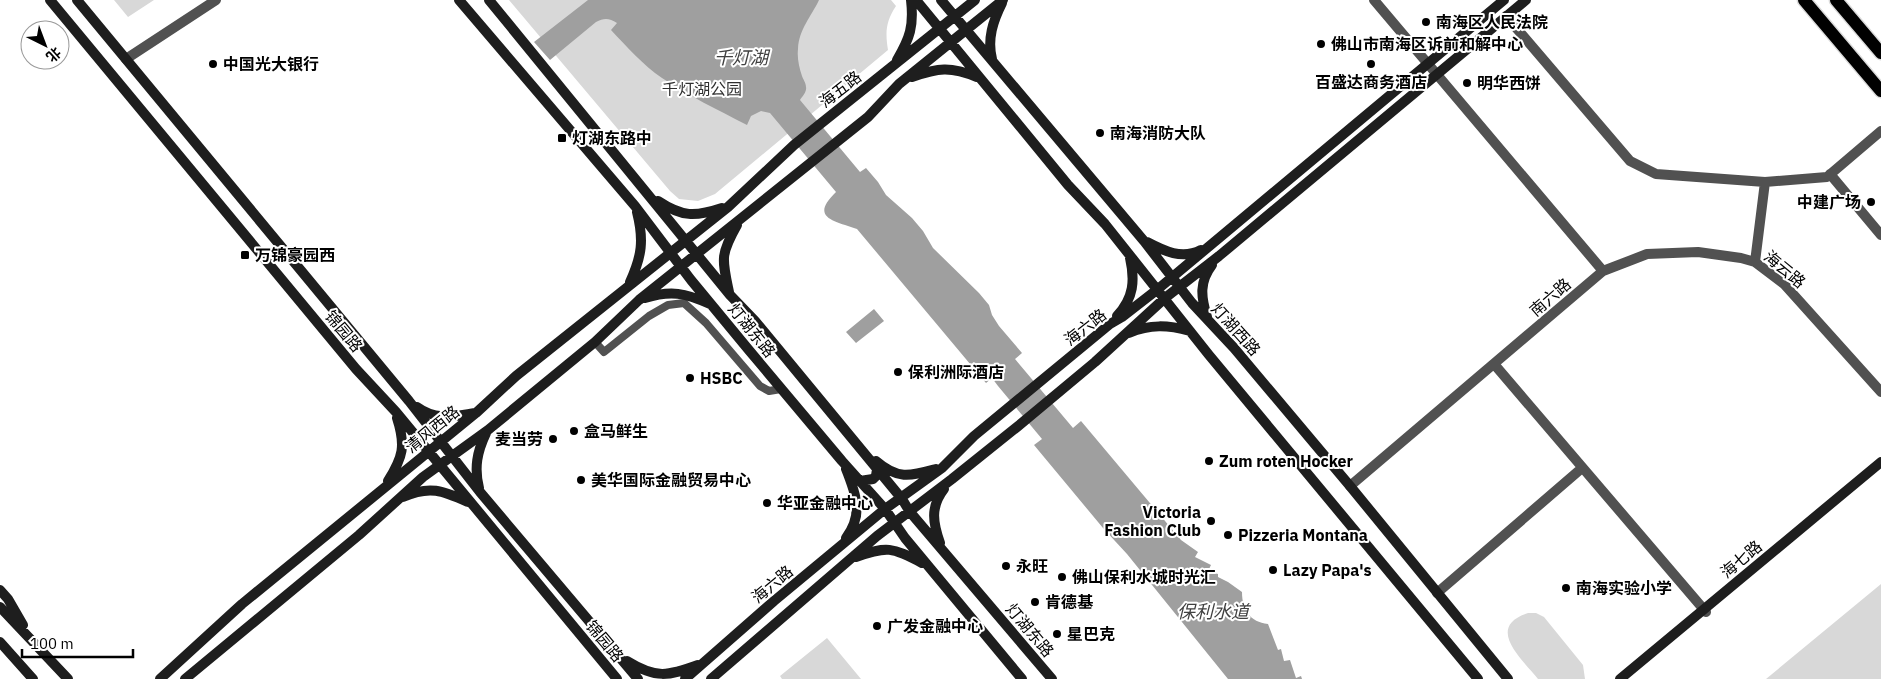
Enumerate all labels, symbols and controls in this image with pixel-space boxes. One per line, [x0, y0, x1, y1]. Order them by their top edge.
place label: 南海区人民法院 [1436, 12, 1548, 32]
marker: 南海区人民法院 [1420, 16, 1432, 28]
north arrow [20, 20, 70, 70]
place label: 佛山市南海区诉前和解中心 [1331, 34, 1523, 54]
marker: 佛山市南海区诉前和解中心 [1315, 38, 1327, 50]
text: 北 [42, 43, 65, 66]
water label: 千灯湖 [714, 46, 771, 69]
place label: 中国光大银行 [223, 54, 319, 74]
marker: 中国光大银行 [207, 58, 219, 70]
marker: 百盛达商务酒店 [1365, 58, 1377, 70]
street label: 海五路 [815, 66, 865, 112]
place label: 百盛达商务酒店 [1315, 72, 1427, 92]
place label: 明华西饼 [1477, 73, 1541, 93]
marker: 明华西饼 [1461, 77, 1473, 89]
park label: 千灯湖公园 [662, 79, 742, 99]
place label: 南海消防大队 [1110, 123, 1206, 143]
marker: 南海消防大队 [1094, 127, 1106, 139]
place label: 灯湖东路中 [572, 128, 652, 148]
marker: 灯湖东路中 [556, 132, 568, 144]
place label: 中建广场 [1797, 192, 1861, 212]
marker: 中建广场 [1865, 196, 1877, 208]
place label: 万锦豪园西 [255, 245, 335, 265]
street label: 海云路 [1760, 246, 1810, 292]
marker: 万锦豪园西 [239, 249, 251, 261]
street label: 南六路 [1525, 274, 1575, 320]
street label: 灯湖东路 [724, 299, 780, 361]
street label: 灯湖西路 [1207, 299, 1265, 359]
street label: 海六路 [1060, 304, 1110, 350]
street label: 锦园路 [321, 306, 367, 356]
place label: 保利洲际酒店 [908, 362, 1004, 382]
marker: 保利洲际酒店 [892, 366, 904, 378]
place label: HSBC [700, 368, 743, 388]
marker: HSBC [684, 372, 696, 384]
street label: 清风西路 [401, 401, 463, 457]
place label: 盒马鲜生 [584, 421, 648, 441]
marker: 盒马鲜生 [568, 425, 580, 437]
place label: 麦当劳 [495, 429, 543, 449]
marker: 麦当劳 [547, 433, 559, 445]
place label: Zum roten Hocker [1219, 451, 1354, 471]
marker: Zum roten Hocker [1203, 455, 1215, 467]
place label: 美华国际金融贸易中心 [591, 470, 751, 490]
marker: 美华国际金融贸易中心 [575, 474, 587, 486]
place label: 华亚金融中心 [777, 493, 873, 513]
marker: 华亚金融中心 [761, 497, 773, 509]
place label: Victoria Fashion Club [1104, 502, 1201, 540]
marker: Victoria Fashion Club [1205, 515, 1217, 527]
place label: Pizzeria Montana [1238, 525, 1368, 545]
marker: Pizzeria Montana [1222, 529, 1234, 541]
street label: 海七路 [1716, 536, 1766, 582]
place label: 永旺 [1016, 556, 1048, 576]
marker: 永旺 [1000, 560, 1012, 572]
place label: Lazy Papa's [1283, 560, 1372, 580]
street label: 海六路 [747, 561, 797, 607]
marker: Lazy Papa's [1267, 564, 1279, 576]
place label: 佛山保利水城时光汇 [1072, 567, 1216, 587]
marker: 佛山保利水城时光汇 [1056, 571, 1068, 583]
place label: 南海实验小学 [1576, 578, 1672, 598]
marker: 南海实验小学 [1560, 582, 1572, 594]
place label: 肯德基 [1045, 592, 1094, 612]
marker: 肯德基 [1029, 596, 1041, 608]
street label: 灯湖东路 [1002, 599, 1058, 661]
water label: 保利水道 [1177, 600, 1252, 623]
street label: 锦园路 [582, 616, 628, 666]
place label: 广发金融中心 [887, 616, 983, 636]
marker: 广发金融中心 [871, 620, 883, 632]
place label: 星巴克 [1067, 624, 1115, 644]
scale bar [22, 626, 134, 658]
marker: 星巴克 [1051, 628, 1063, 640]
text: 100 m [30, 634, 74, 653]

